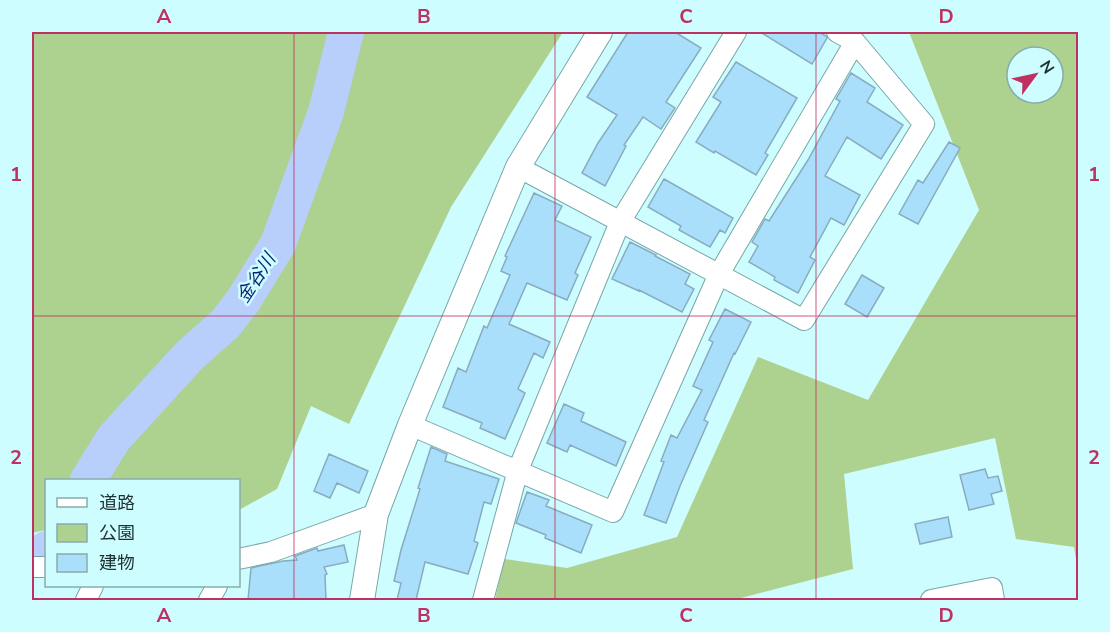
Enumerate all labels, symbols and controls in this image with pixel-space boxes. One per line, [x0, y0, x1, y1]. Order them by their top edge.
text: A [157, 3, 172, 30]
text: B [417, 3, 431, 30]
text: C [679, 3, 693, 30]
text: D [938, 3, 954, 30]
north arrow [1005, 45, 1065, 105]
text: N [1034, 56, 1059, 78]
text: 1 [10, 161, 22, 188]
text: 1 [1088, 161, 1100, 188]
water label: 金谷川 [231, 247, 282, 307]
text: 2 [10, 444, 22, 471]
text: 2 [1088, 444, 1100, 471]
legend [45, 479, 240, 587]
text: 道路 [99, 491, 135, 515]
text: 公園 [99, 521, 135, 545]
text: 建物 [99, 551, 135, 575]
text: A [157, 602, 172, 629]
text: B [417, 602, 431, 629]
text: C [679, 602, 693, 629]
text: D [938, 602, 954, 629]

